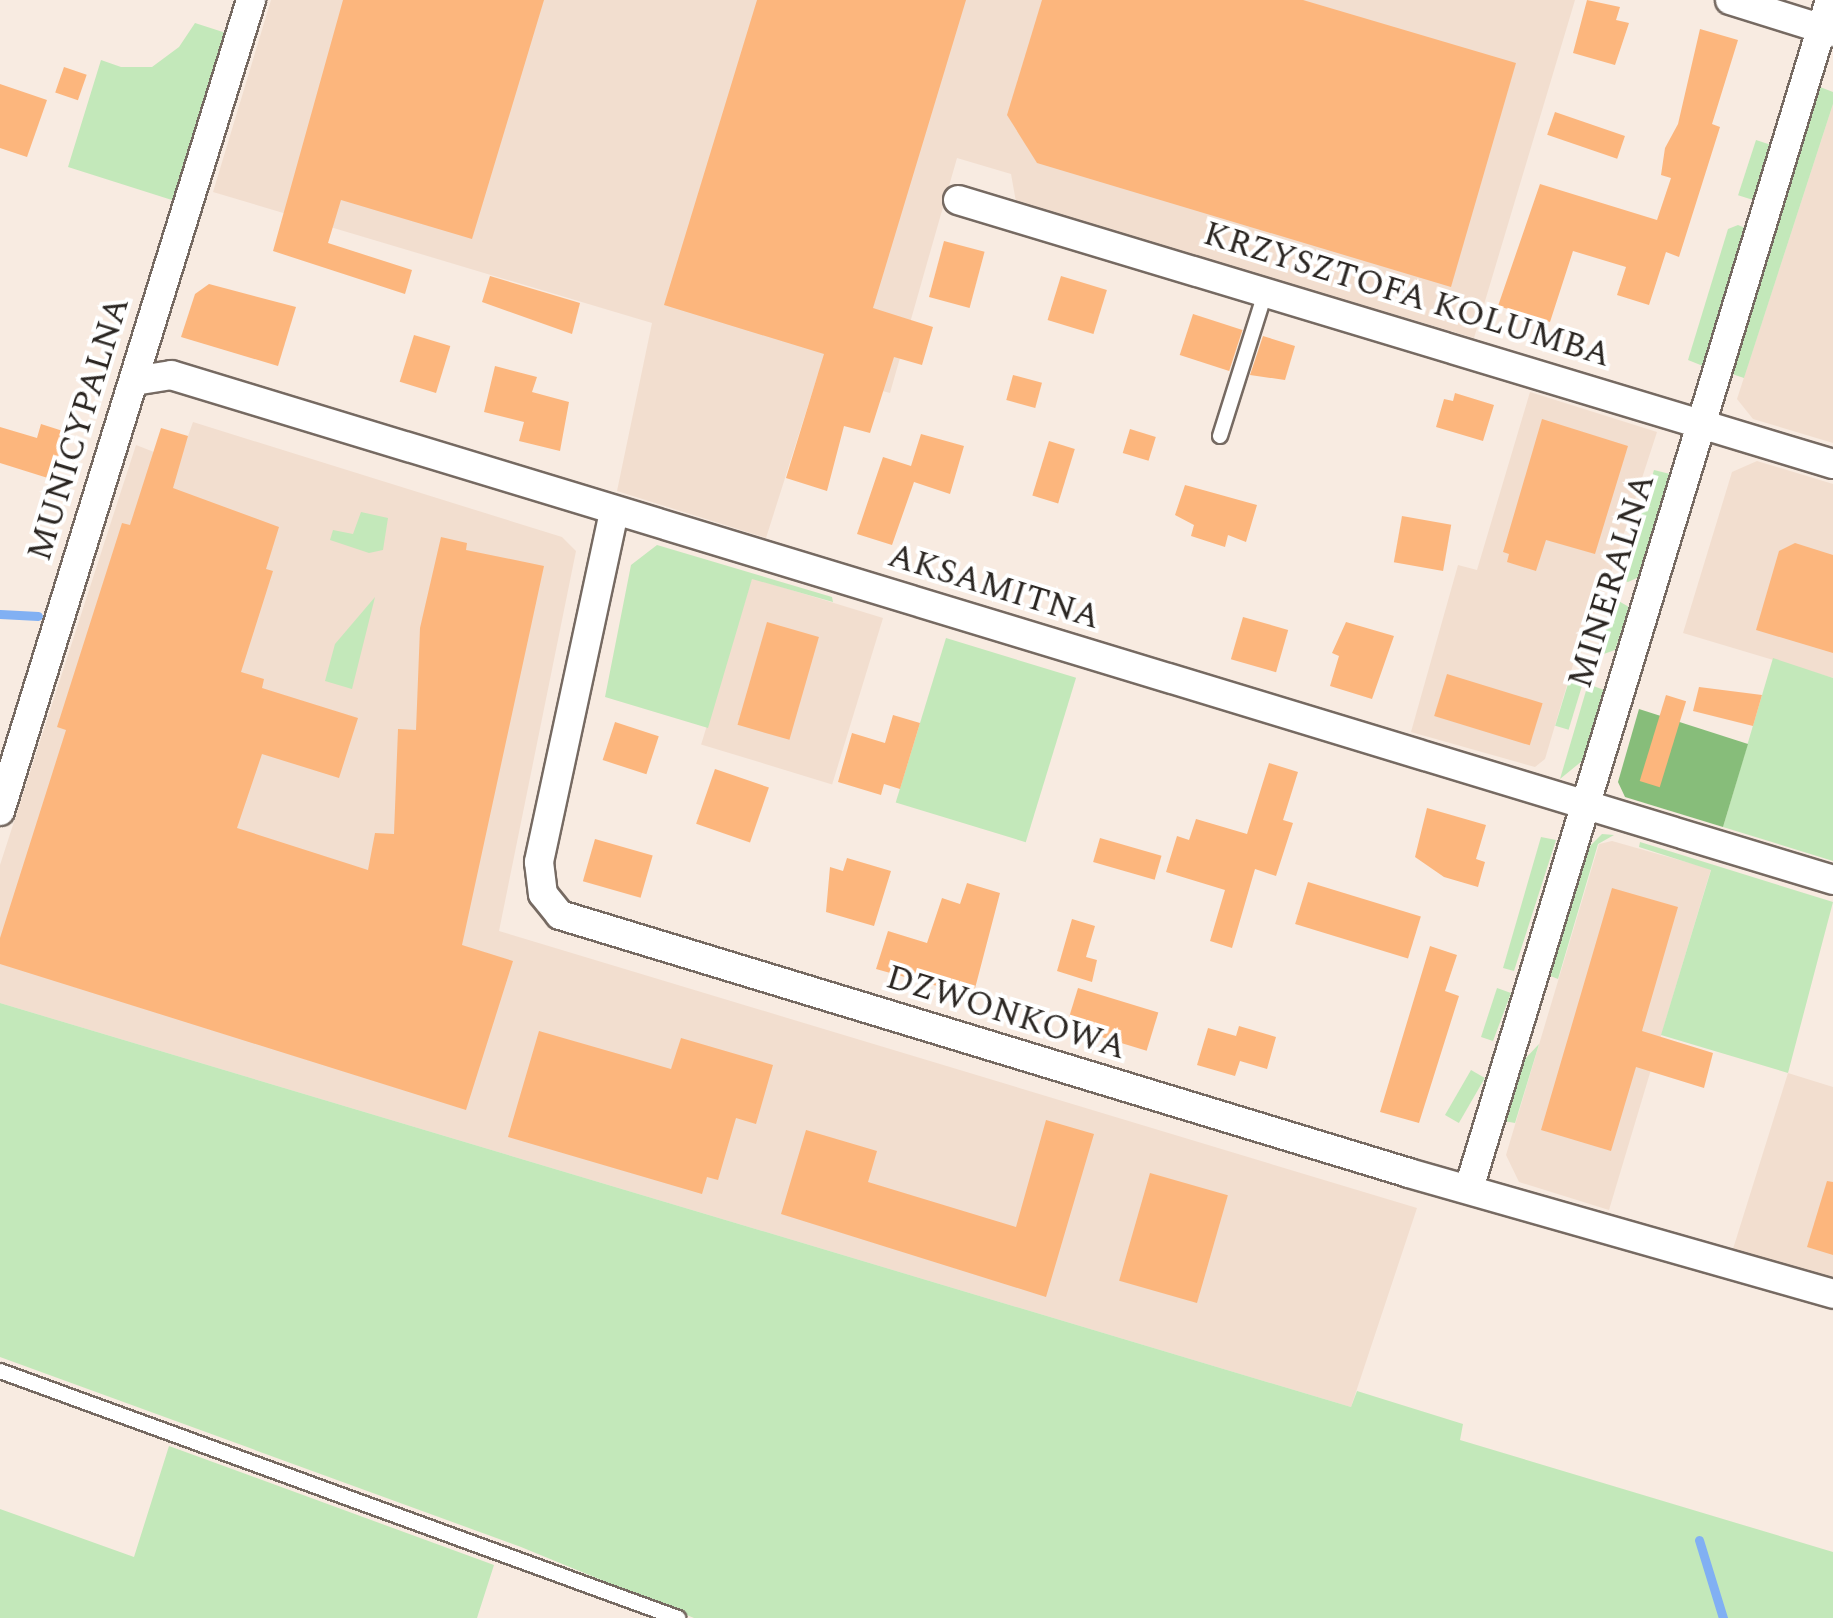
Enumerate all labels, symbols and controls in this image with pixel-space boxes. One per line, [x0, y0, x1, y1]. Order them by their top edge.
street label: KRZYSZTOFA KOLUMBA [1198, 213, 1616, 377]
street label: MUNICYPALNA [19, 292, 139, 566]
street label: MINERALNA [1559, 469, 1665, 693]
street label: AKSAMITNA [883, 535, 1105, 639]
street label: DZWONKOWA [881, 957, 1131, 1069]

